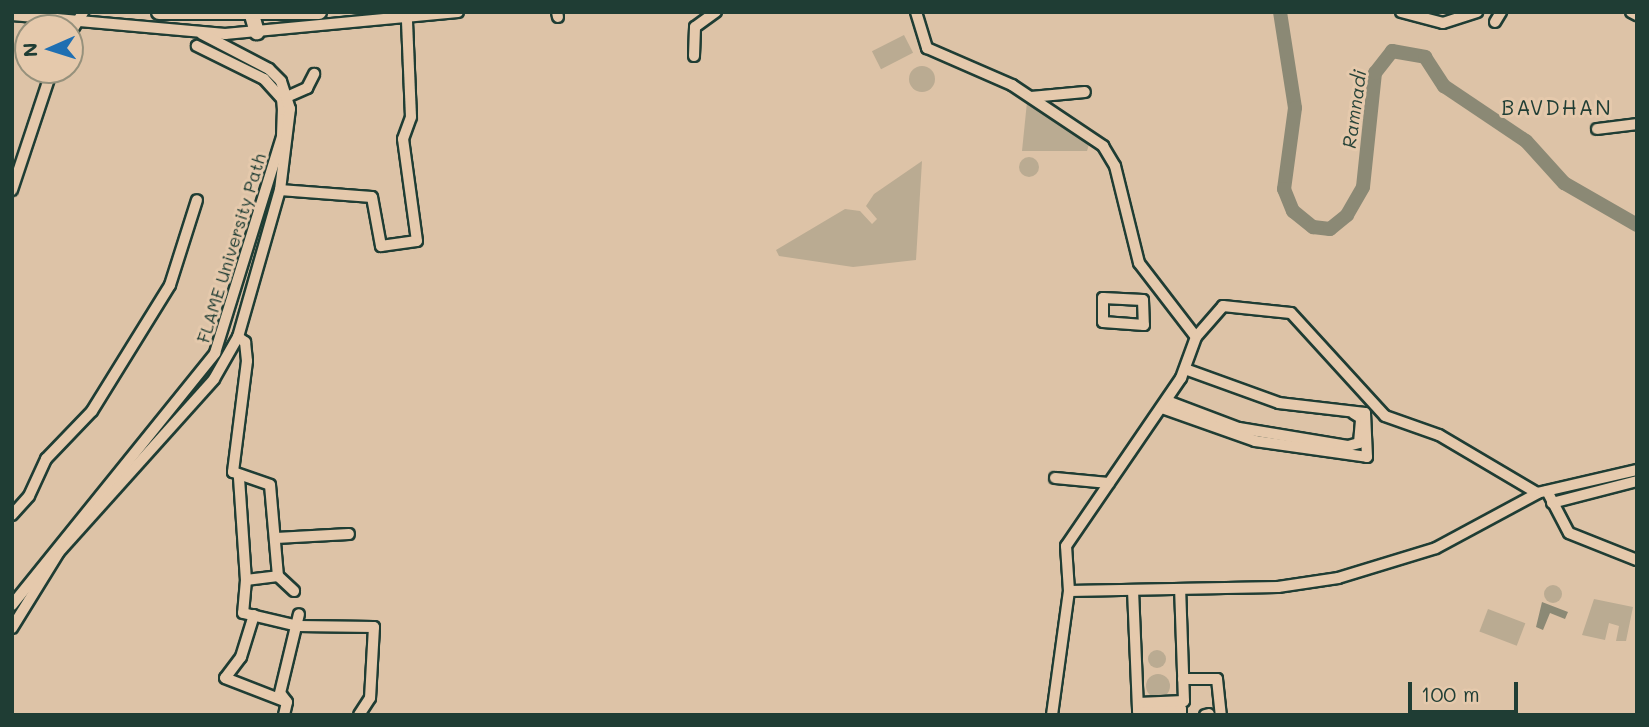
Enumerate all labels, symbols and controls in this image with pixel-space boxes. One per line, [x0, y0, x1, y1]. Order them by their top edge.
north arrow [14, 14, 84, 84]
text: N [17, 42, 42, 58]
water label: Ramnadi [1337, 68, 1371, 150]
district label: BAVDHAN [1502, 94, 1612, 120]
street label: FLAME University Path [192, 151, 270, 345]
scale bar [1411, 668, 1521, 712]
text: 100 m [1421, 680, 1480, 707]

